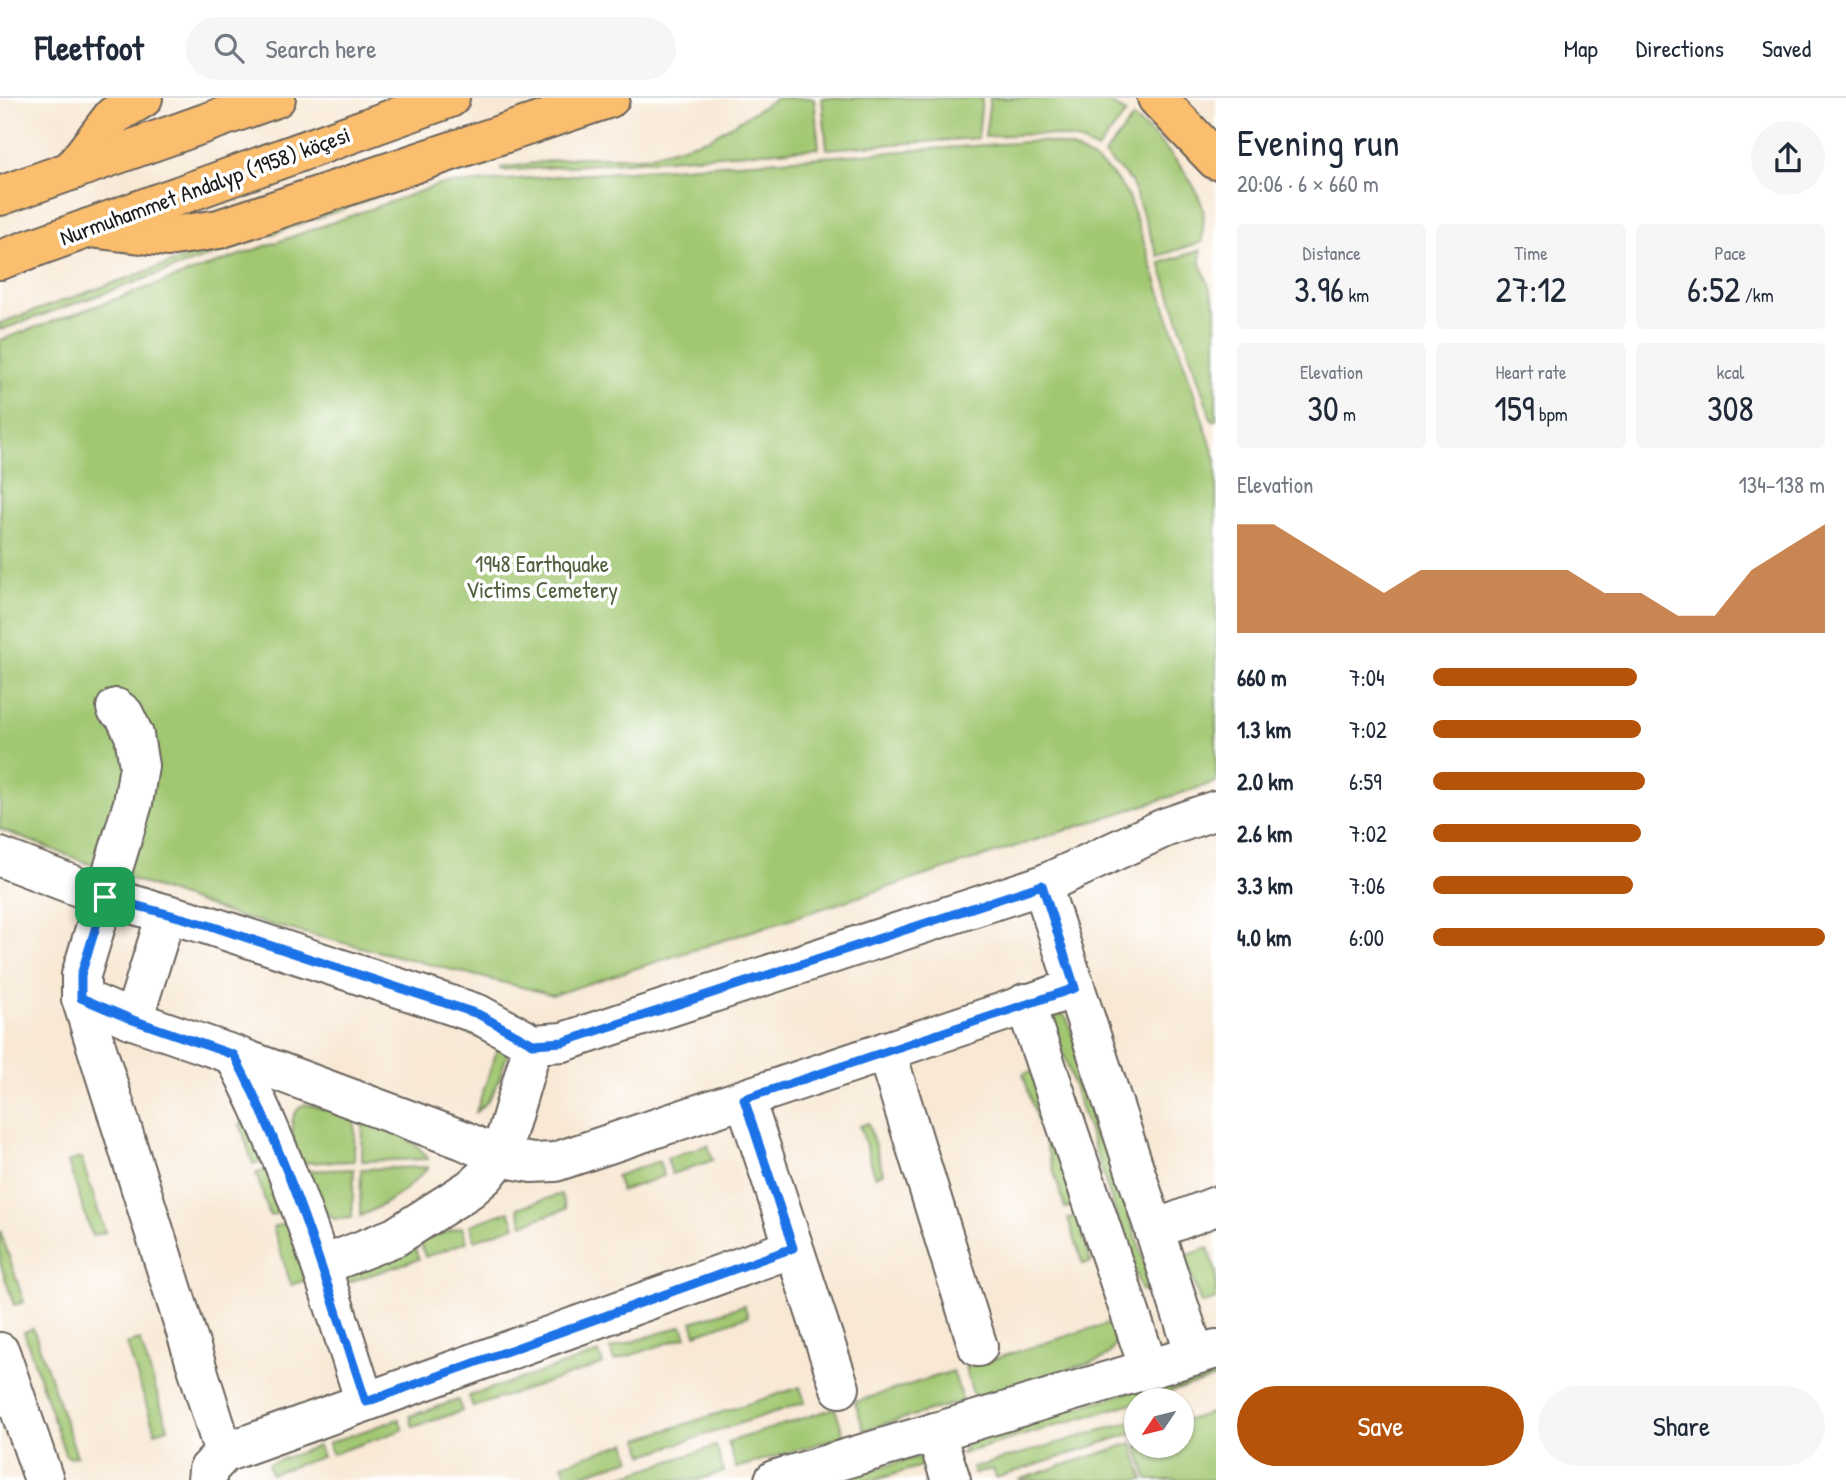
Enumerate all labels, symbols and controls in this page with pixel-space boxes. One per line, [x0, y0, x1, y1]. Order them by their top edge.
search box [186, 17, 676, 80]
text: Fleetfoot [35, 26, 144, 70]
icon: search [210, 29, 248, 67]
text: Search here [266, 31, 377, 66]
text: Map [1564, 32, 1598, 64]
text: Directions [1636, 32, 1724, 64]
text: Saved [1762, 32, 1811, 64]
text: Evening run [1237, 116, 1400, 168]
street label: Nurmuhammet Andalyp (1958) köçesi [55, 119, 354, 253]
button: share [1751, 121, 1825, 195]
text: 20:06 · 6 × 660 m [1237, 168, 1379, 199]
text: Distance [1303, 240, 1361, 266]
text: Time [1514, 240, 1548, 266]
text: Pace [1715, 240, 1746, 266]
text: 3.96 [1294, 266, 1344, 313]
text: 27:12 [1496, 266, 1566, 313]
text: 6:52 [1687, 266, 1740, 313]
text: km [1344, 282, 1369, 308]
text: /km [1740, 282, 1774, 308]
text: Elevation [1300, 359, 1363, 385]
text: Heart rate [1496, 359, 1566, 385]
text: kcal [1716, 359, 1744, 385]
text: 30 [1307, 385, 1339, 432]
text: 159 [1494, 385, 1535, 432]
text: 308 [1707, 385, 1754, 432]
text: m [1339, 401, 1356, 427]
text: bpm [1535, 401, 1568, 427]
text: Elevation [1237, 469, 1313, 500]
text: 134–138 m [1739, 469, 1825, 500]
park label: 1948 Earthquake Victims Cemetery [466, 548, 618, 605]
text: 660 m [1237, 662, 1287, 693]
text: 7:04 [1349, 662, 1385, 693]
text: 1.3 km [1237, 714, 1291, 745]
text: 7:02 [1349, 714, 1387, 745]
text: 2.0 km [1237, 766, 1293, 797]
text: 6:59 [1349, 766, 1382, 797]
text: 2.6 km [1237, 818, 1292, 849]
text: 7:02 [1349, 818, 1387, 849]
pin [75, 867, 135, 927]
text: 3.3 km [1237, 870, 1293, 901]
text: 7:06 [1349, 870, 1385, 901]
icon: arrive [86, 878, 124, 916]
text: 4.0 km [1237, 922, 1291, 953]
text: 6:00 [1349, 922, 1384, 953]
button: Save [1237, 1386, 1524, 1466]
button: Share [1538, 1386, 1825, 1466]
north arrow [1124, 1388, 1194, 1458]
map controls [1124, 1388, 1194, 1458]

